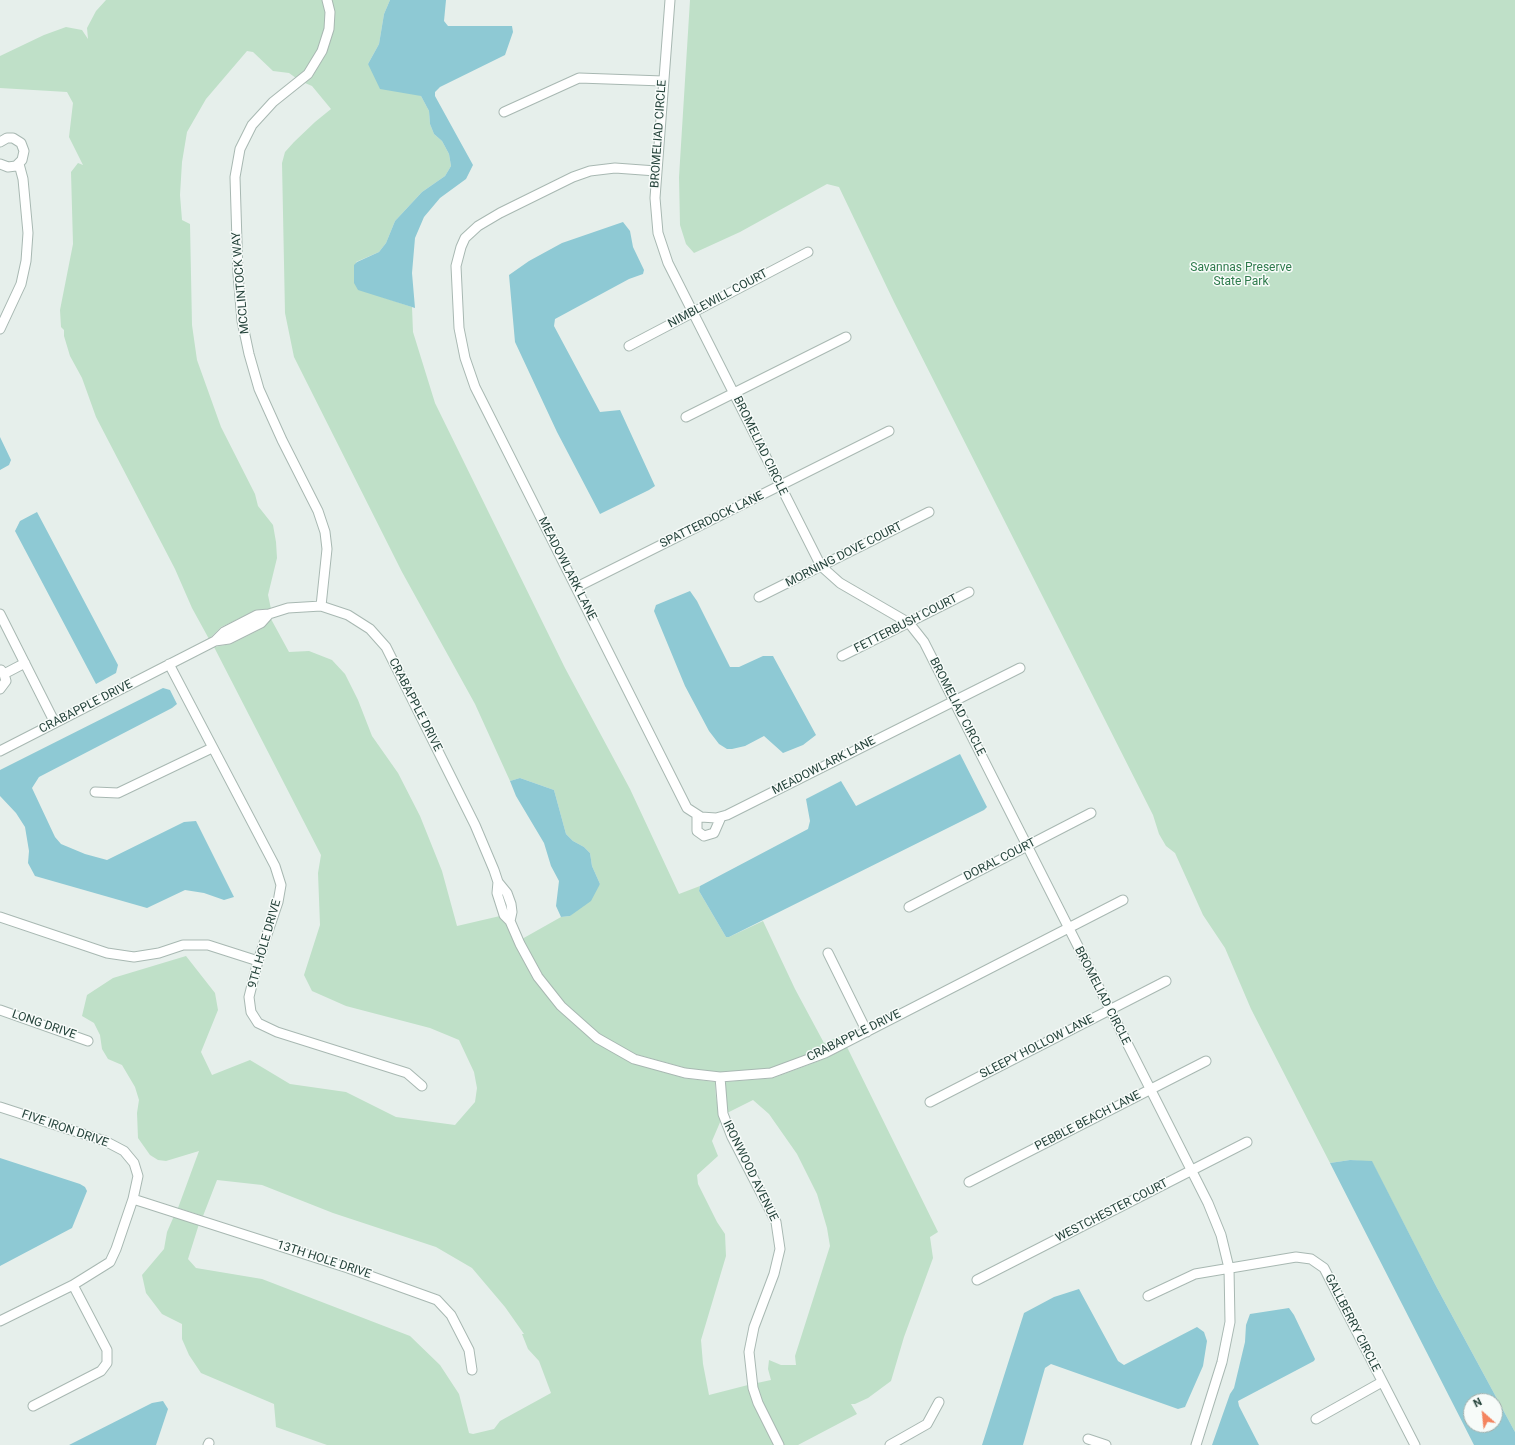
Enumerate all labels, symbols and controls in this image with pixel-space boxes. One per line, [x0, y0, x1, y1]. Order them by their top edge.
street label: BROMELIAD CIRCLE [648, 79, 670, 189]
street label: MCCLINTOCK WAY [229, 231, 253, 335]
park label: Savannas Preserve State Park [1190, 261, 1292, 289]
street label: NIMBLEWILL COURT [666, 267, 770, 331]
street label: BROMELIAD CIRCLE [730, 394, 790, 498]
street label: SPATTERDOCK LANE [658, 489, 766, 551]
street label: MEADOWLARK LANE [535, 515, 599, 623]
street label: MORNING DOVE COURT [783, 519, 905, 591]
street label: FETTERBUSH COURT [852, 592, 960, 656]
street label: BROMELIAD CIRCLE [926, 655, 988, 759]
street label: CRABAPPLE DRIVE [385, 656, 445, 754]
street label: CRABAPPLE DRIVE [37, 677, 135, 737]
street label: MEADOWLARK LANE [770, 734, 878, 798]
street label: DORAL COURT [962, 836, 1038, 884]
street label: 9TH HOLE DRIVE [245, 898, 285, 990]
street label: BROMELIAD CIRCLE [1071, 944, 1133, 1048]
street label: LONG DRIVE [10, 1007, 78, 1043]
street label: CRABAPPLE DRIVE [805, 1007, 903, 1065]
street label: SLEEPY HOLLOW LANE [978, 1012, 1096, 1082]
street label: PEBBLE BEACH LANE [1033, 1088, 1143, 1154]
street label: FIVE IRON DRIVE [20, 1107, 110, 1151]
street label: IRONWOOD AVENUE [719, 1118, 781, 1224]
street label: WESTCHESTER COURT [1053, 1176, 1171, 1246]
street label: 13TH HOLE DRIVE [275, 1238, 373, 1282]
street label: GALLBERRY CIRCLE [1321, 1272, 1383, 1374]
north arrow [1463, 1393, 1503, 1433]
text: N [1471, 1395, 1484, 1410]

